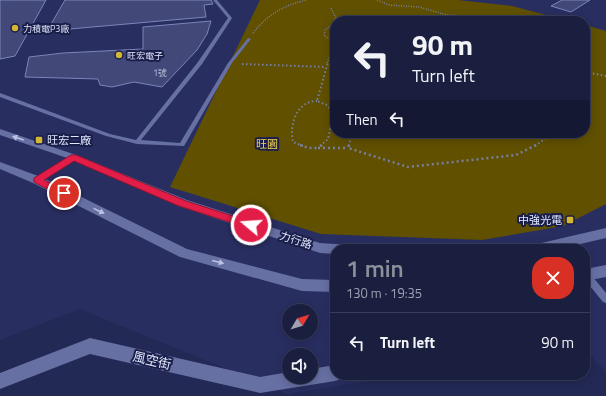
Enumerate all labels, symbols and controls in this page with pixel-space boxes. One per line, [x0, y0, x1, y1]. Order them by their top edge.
place label: 力積電P3廠 [23, 22, 69, 35]
marker: 力積電P3廠 [10, 23, 20, 33]
text: 90 m [412, 23, 473, 66]
icon: left [346, 32, 398, 84]
place label: 旺宏電子 [127, 49, 163, 62]
marker: 旺宏電子 [114, 50, 124, 60]
text: Turn left [412, 62, 475, 89]
house number: 1號 [153, 66, 167, 79]
text: Then [346, 108, 378, 131]
icon: left [386, 108, 408, 130]
place label: 旺宏二廠 [47, 132, 91, 148]
one-way arrow [12, 135, 24, 141]
marker: 旺宏二廠 [34, 135, 44, 145]
park label: 旺園 [256, 136, 278, 152]
pin [47, 176, 81, 210]
icon: arrive [53, 182, 75, 204]
position arrow [230, 204, 272, 246]
one-way arrow [93, 208, 105, 214]
place label: 中強光電 [518, 212, 562, 228]
marker: 中強光電 [565, 215, 575, 225]
street label: 力行路 [278, 227, 314, 253]
text: 1 min [346, 250, 404, 286]
button: close [532, 257, 574, 299]
one-way arrow [212, 259, 224, 265]
text: 130 m · 19:35 [346, 283, 422, 303]
north arrow [282, 304, 318, 340]
map controls [282, 304, 318, 384]
text: Turn left [380, 331, 435, 354]
text: 90 m [541, 331, 574, 354]
icon: left [346, 332, 368, 354]
street label: 風空街 [131, 346, 173, 374]
button: sound [282, 348, 318, 384]

